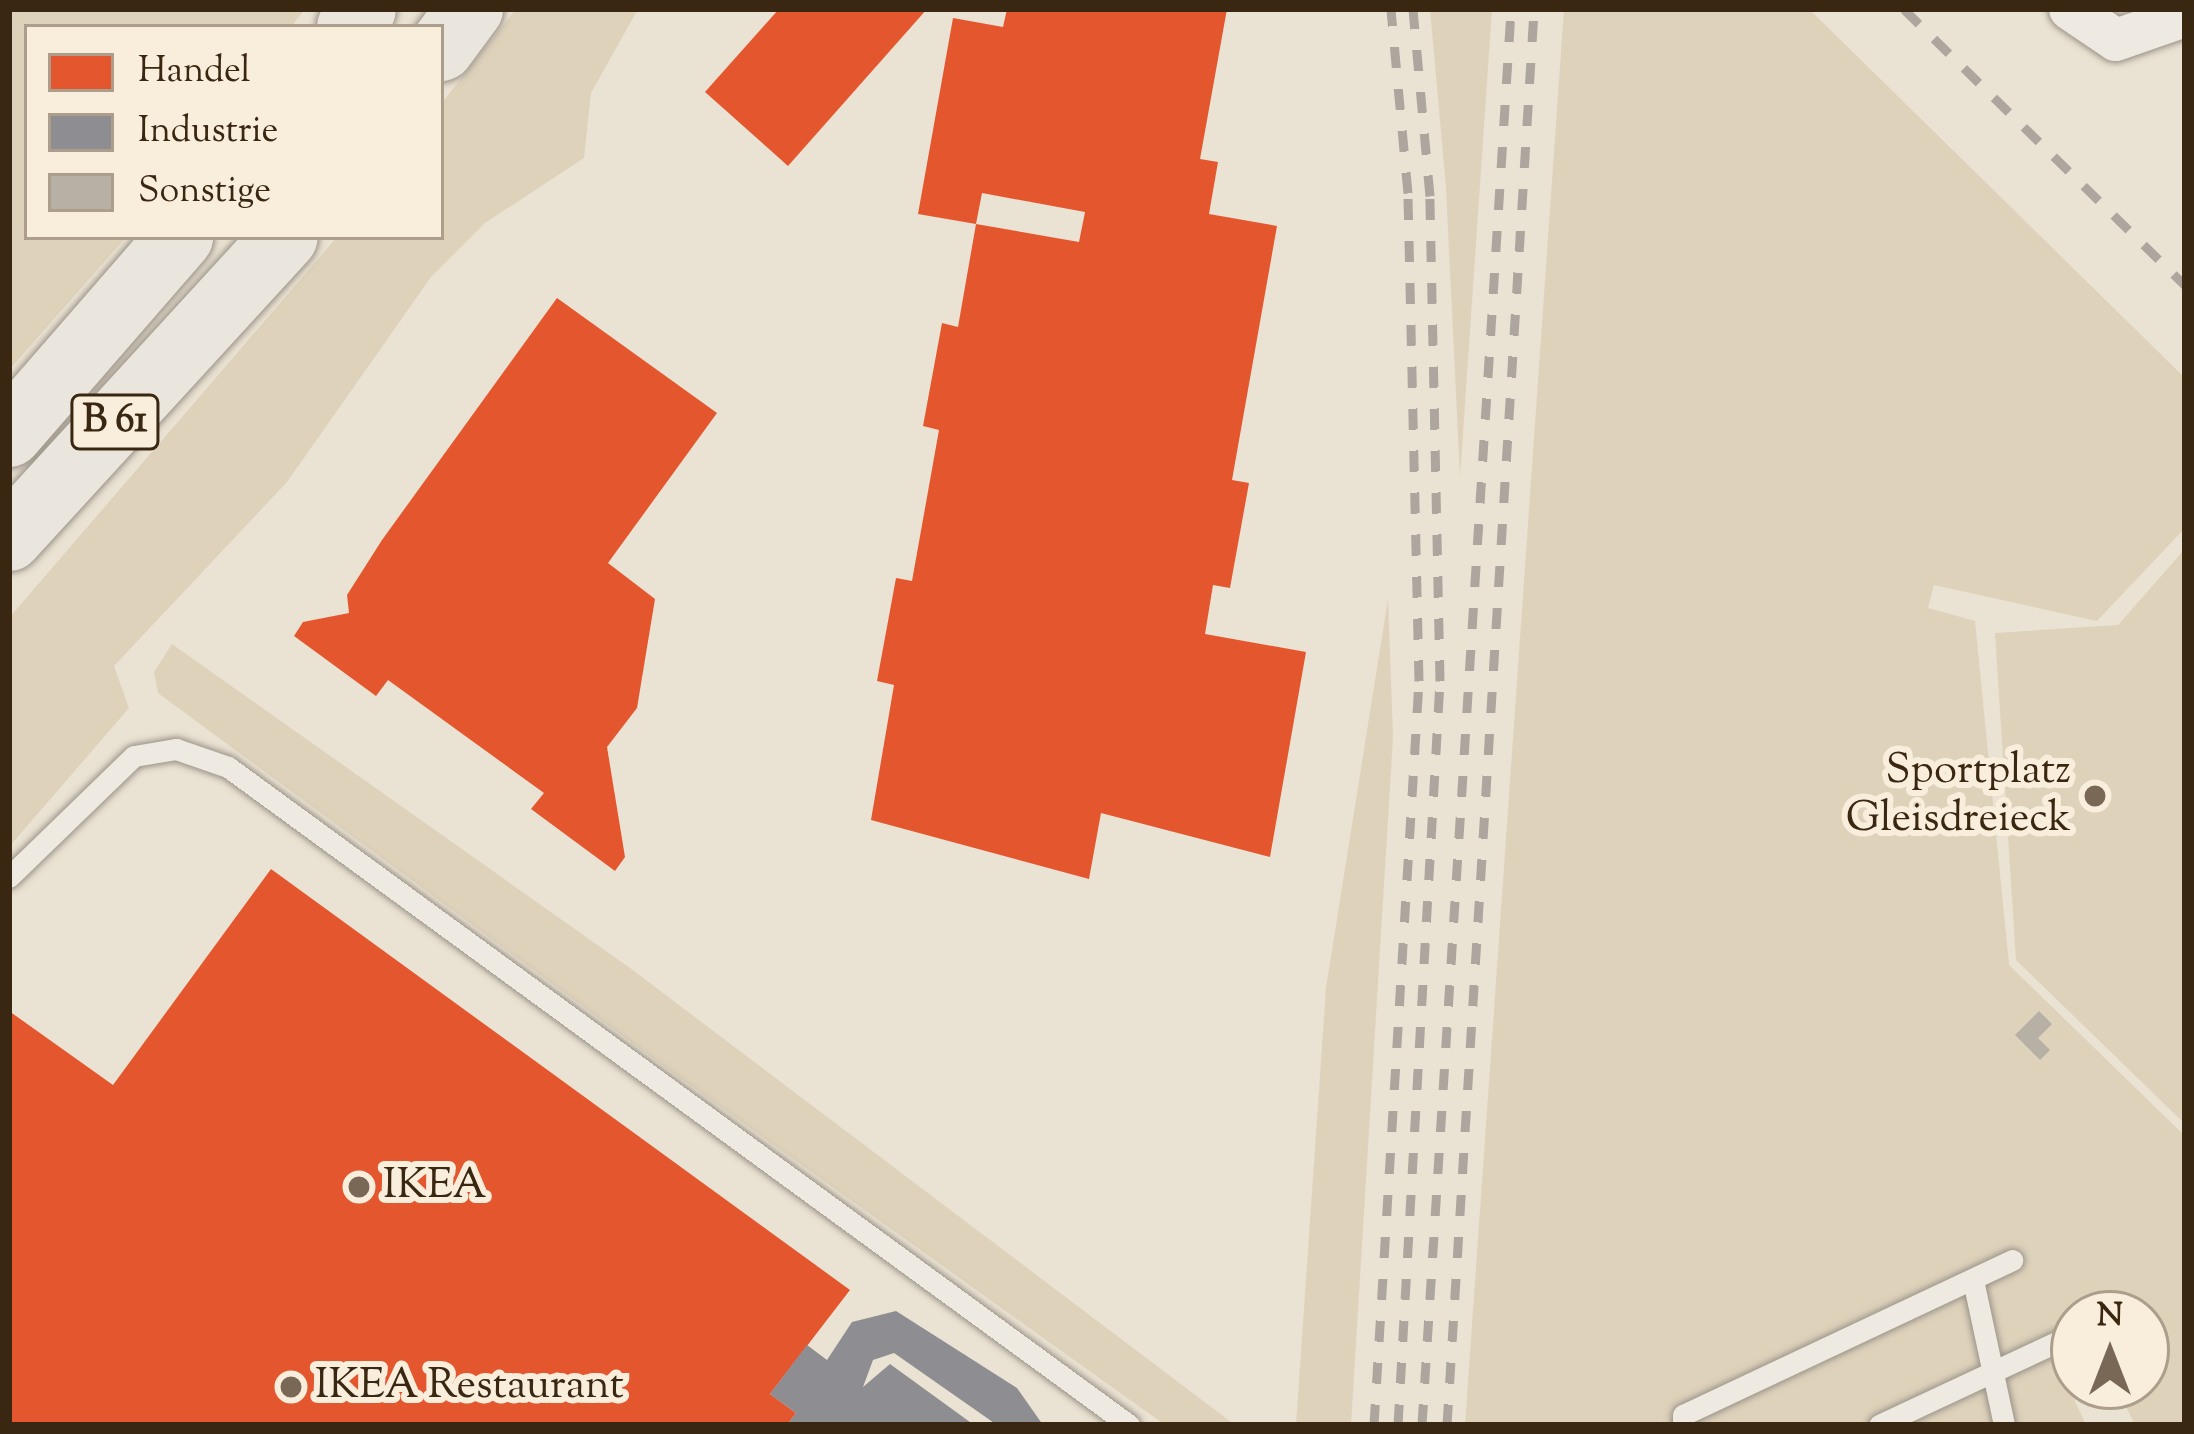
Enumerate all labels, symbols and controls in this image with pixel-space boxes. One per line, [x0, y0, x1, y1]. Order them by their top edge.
legend [24, 24, 444, 240]
text: Handel [138, 46, 251, 98]
text: Industrie [138, 106, 278, 158]
text: Sonstige [138, 166, 271, 218]
road number: B 61 [70, 389, 160, 455]
place label: Sportplatz Gleisdreieck [1846, 747, 2071, 846]
marker: Sportplatz Gleisdreieck [2082, 783, 2108, 809]
place label: IKEA [383, 1162, 487, 1212]
marker: IKEA [346, 1174, 372, 1200]
north arrow [2050, 1290, 2170, 1410]
text: N [2097, 1293, 2123, 1341]
place label: IKEA Restaurant [315, 1362, 624, 1412]
marker: IKEA Restaurant [278, 1374, 304, 1400]

